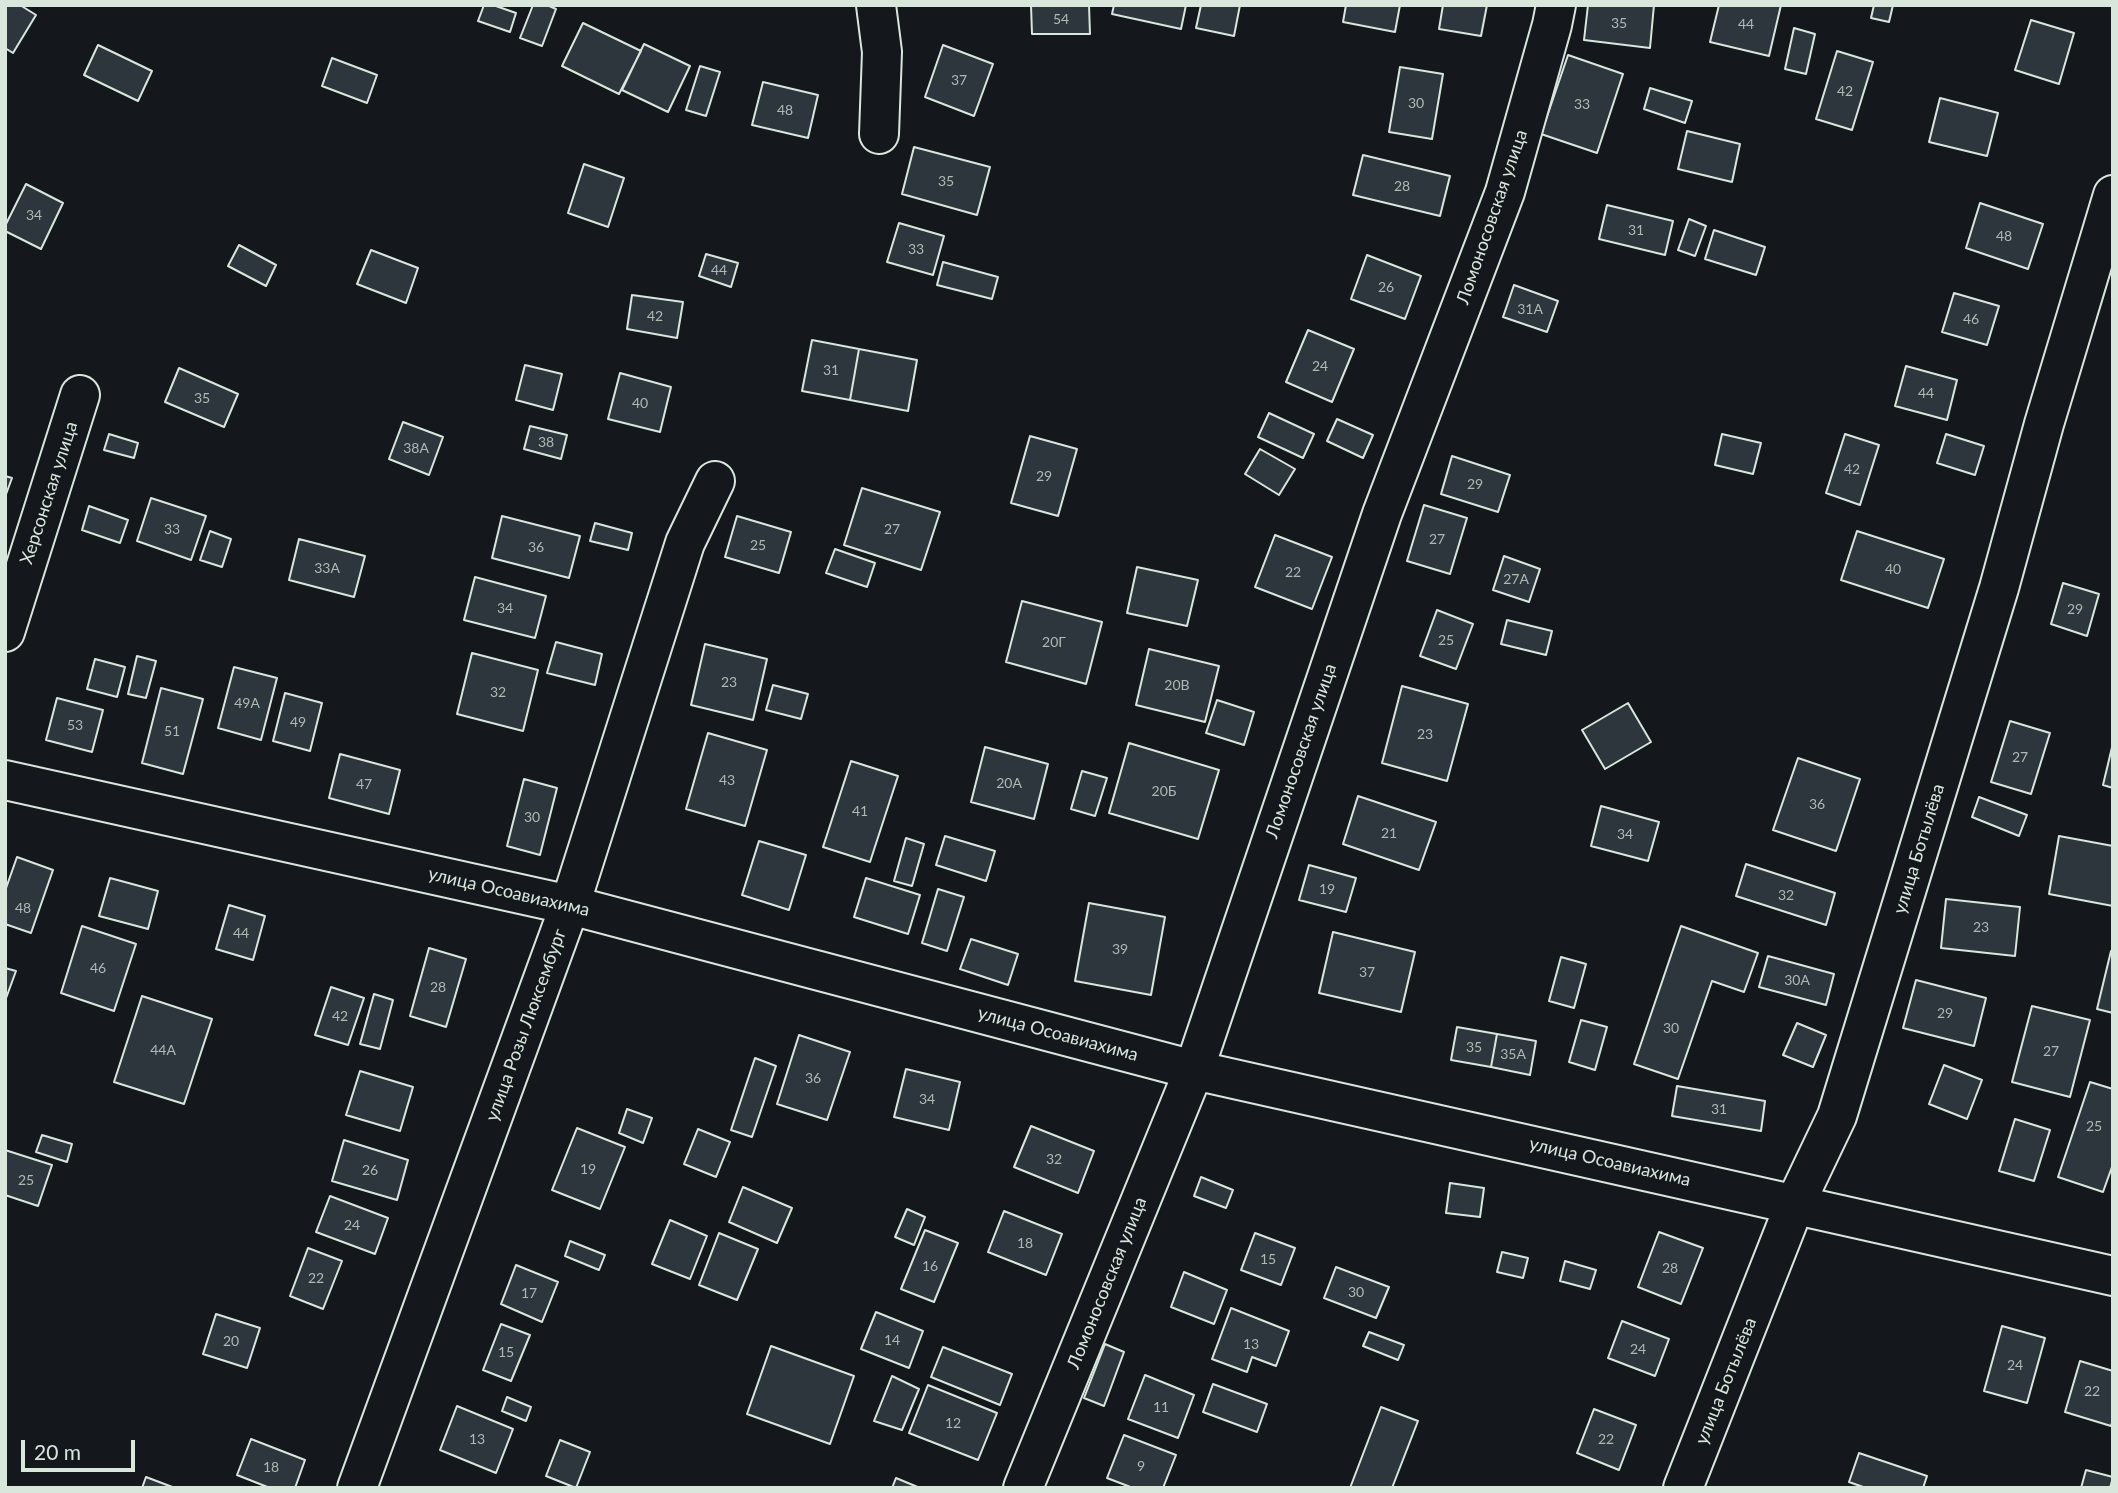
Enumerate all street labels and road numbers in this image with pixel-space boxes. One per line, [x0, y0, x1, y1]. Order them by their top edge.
street label: Ломоносовская улица [1452, 127, 1532, 307]
street label: Херсонская улица [16, 419, 82, 567]
street label: Ломоносовская улица [1261, 661, 1341, 841]
street label: улица Ботылёва [1889, 781, 1949, 917]
street label: улица Осоавиахима [426, 863, 592, 921]
street label: улица Розы Люксембург [481, 926, 571, 1124]
street label: улица Осоавиахима [976, 1002, 1140, 1066]
street label: улица Осоавиахима [1527, 1133, 1693, 1191]
street label: Ломоносовская улица [1063, 1194, 1151, 1372]
street label: улица Ботылёва [1691, 1314, 1761, 1448]

